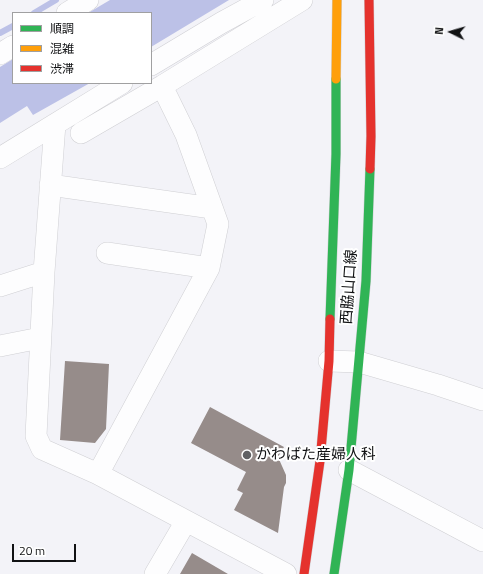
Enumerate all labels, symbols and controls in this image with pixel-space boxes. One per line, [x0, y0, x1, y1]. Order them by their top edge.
legend [12, 12, 152, 84]
north arrow [431, 12, 471, 52]
text: 順調 [50, 19, 74, 38]
text: N [431, 26, 447, 35]
text: 混雑 [50, 39, 74, 58]
text: 渋滞 [50, 59, 74, 78]
street label: 西脇山口線 [338, 249, 362, 325]
place label: かわばた産婦人科 [256, 446, 376, 464]
marker: かわばた産婦人科 [241, 449, 253, 461]
scale bar [14, 536, 78, 562]
text: 20 m [19, 541, 45, 560]

